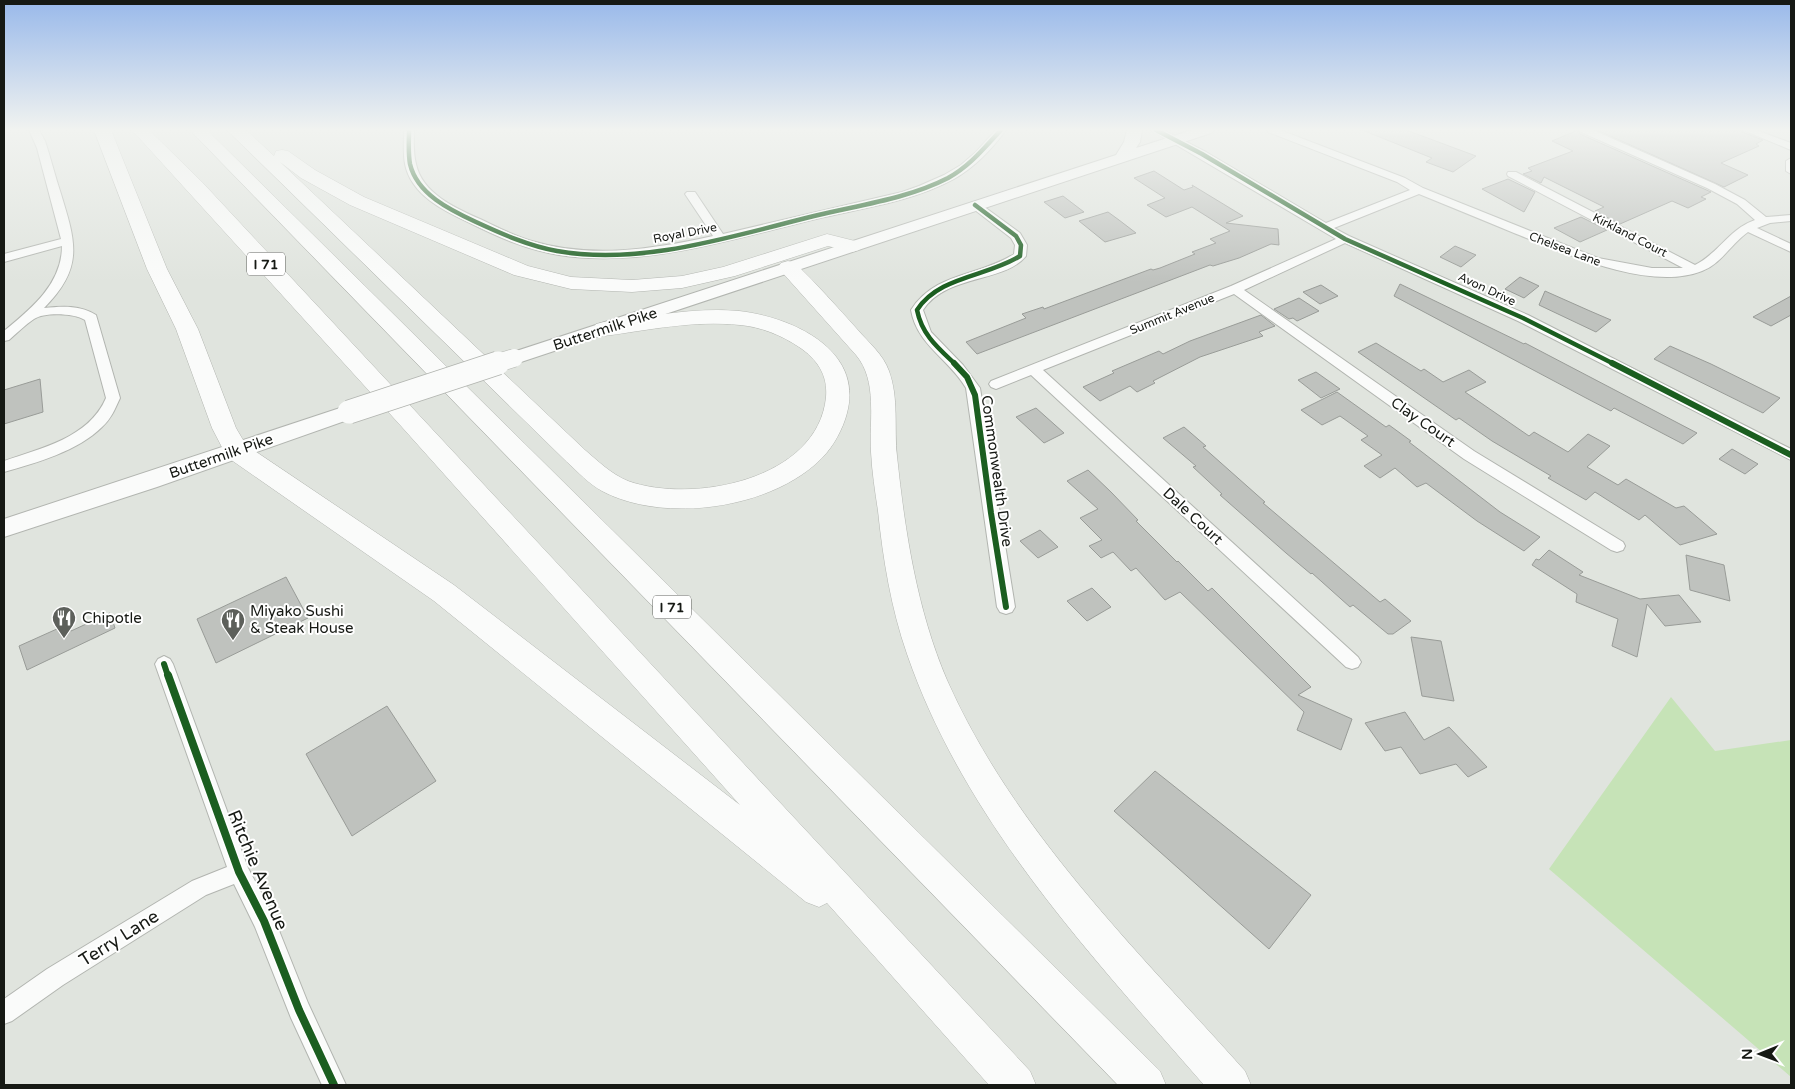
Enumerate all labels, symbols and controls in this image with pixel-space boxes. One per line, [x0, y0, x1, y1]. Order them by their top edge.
street label: Kirkland Court [1590, 210, 1670, 260]
street label: Royal Drive [652, 220, 718, 246]
street label: Chelsea Lane [1527, 229, 1603, 269]
road number: I 71 [247, 252, 285, 276]
street label: Avon Drive [1456, 270, 1518, 309]
street label: Summit Avenue [1128, 291, 1217, 337]
street label: Buttermilk Pike [551, 304, 659, 354]
street label: Clay Court [1387, 393, 1459, 451]
street label: Commonwealth Drive [977, 394, 1017, 548]
street label: Buttermilk Pike [167, 430, 275, 482]
street label: Dale Court [1159, 484, 1227, 549]
road number: I 71 [653, 596, 691, 618]
place label: Miyako Sushi & Steak House [250, 602, 353, 637]
restaurant icon: Chipotle [51, 605, 77, 639]
restaurant icon: Miyako Sushi & Steak House [220, 607, 246, 641]
place label: Chipotle [82, 609, 142, 627]
street label: Ritchie Avenue [223, 807, 293, 933]
street label: Terry Lane [75, 905, 163, 971]
north arrow [1735, 1029, 1785, 1079]
text: N [1739, 1048, 1756, 1060]

